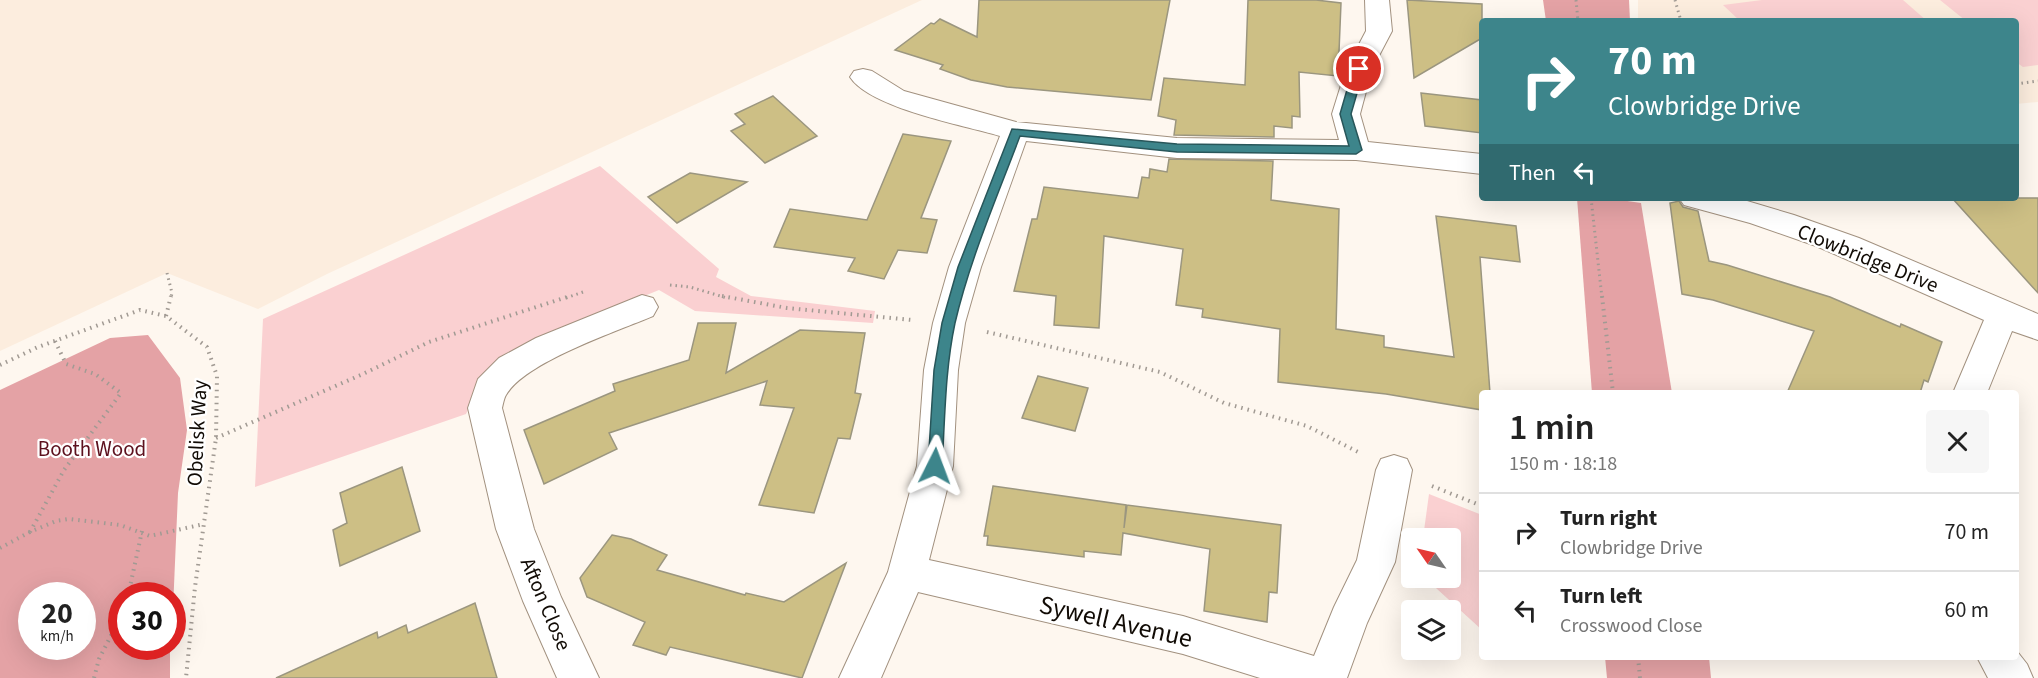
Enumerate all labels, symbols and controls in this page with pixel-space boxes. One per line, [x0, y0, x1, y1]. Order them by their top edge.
text: 70 m [1608, 31, 1697, 91]
icon: right [1509, 42, 1587, 120]
pin [1333, 43, 1384, 94]
icon: arrive [1342, 52, 1375, 85]
text: Clowbridge Drive [1608, 87, 1801, 126]
icon: left [1568, 156, 1601, 189]
text: Then [1509, 157, 1556, 189]
street label: Clowbridge Drive [1793, 216, 1943, 300]
street label: Obelisk Way [179, 379, 215, 487]
text: 1 min [1509, 402, 1595, 453]
button: close [1926, 410, 1989, 473]
park label: Booth Wood [38, 434, 146, 464]
position arrow [903, 434, 967, 498]
text: 150 m · 18:18 [1509, 450, 1617, 478]
text: Turn right [1560, 502, 1657, 534]
icon: right [1509, 516, 1542, 549]
text: 70 m [1944, 516, 1989, 548]
north arrow [1401, 528, 1461, 588]
map controls [1401, 528, 1461, 660]
text: Clowbridge Drive [1560, 534, 1703, 562]
street label: Afton Close [513, 553, 579, 655]
text: Turn left [1560, 580, 1642, 612]
speed limit sign: 30 [108, 582, 186, 660]
street label: Sywell Avenue [1036, 586, 1196, 657]
text: 20 [41, 592, 73, 635]
icon: left [1509, 594, 1542, 627]
text: 60 m [1944, 594, 1989, 626]
button: layers [1401, 600, 1461, 660]
text: Crosswood Close [1560, 612, 1702, 640]
text: km/h [40, 626, 74, 647]

